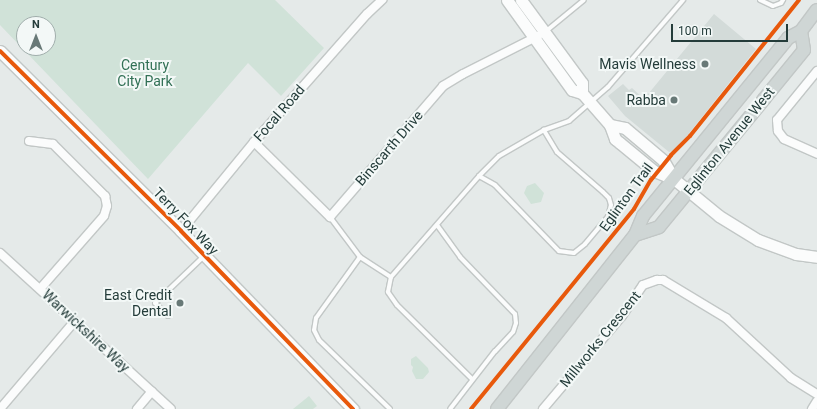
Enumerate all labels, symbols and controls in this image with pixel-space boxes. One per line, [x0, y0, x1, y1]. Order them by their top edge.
north arrow [16, 16, 56, 56]
scale bar [673, 16, 790, 42]
text: N [32, 18, 40, 31]
text: 100 m [678, 24, 712, 38]
place label: Mavis Wellness [599, 56, 696, 72]
park label: Century City Park [117, 57, 173, 90]
marker: Mavis Wellness [699, 58, 711, 70]
street label: Focal Road [250, 81, 308, 145]
street label: Eglinton Avenue West [680, 83, 778, 199]
place label: Rabba [626, 92, 666, 108]
marker: Rabba [669, 95, 679, 105]
street label: Binscarth Drive [352, 107, 426, 189]
street label: Eglinton Trail [596, 159, 656, 235]
street label: Terry Fox Way [150, 184, 222, 258]
street label: Warwickshire Way [39, 286, 133, 376]
place label: East Credit Dental [104, 287, 172, 320]
street label: Millworks Crescent [556, 288, 644, 390]
marker: East Credit Dental [175, 298, 185, 308]

